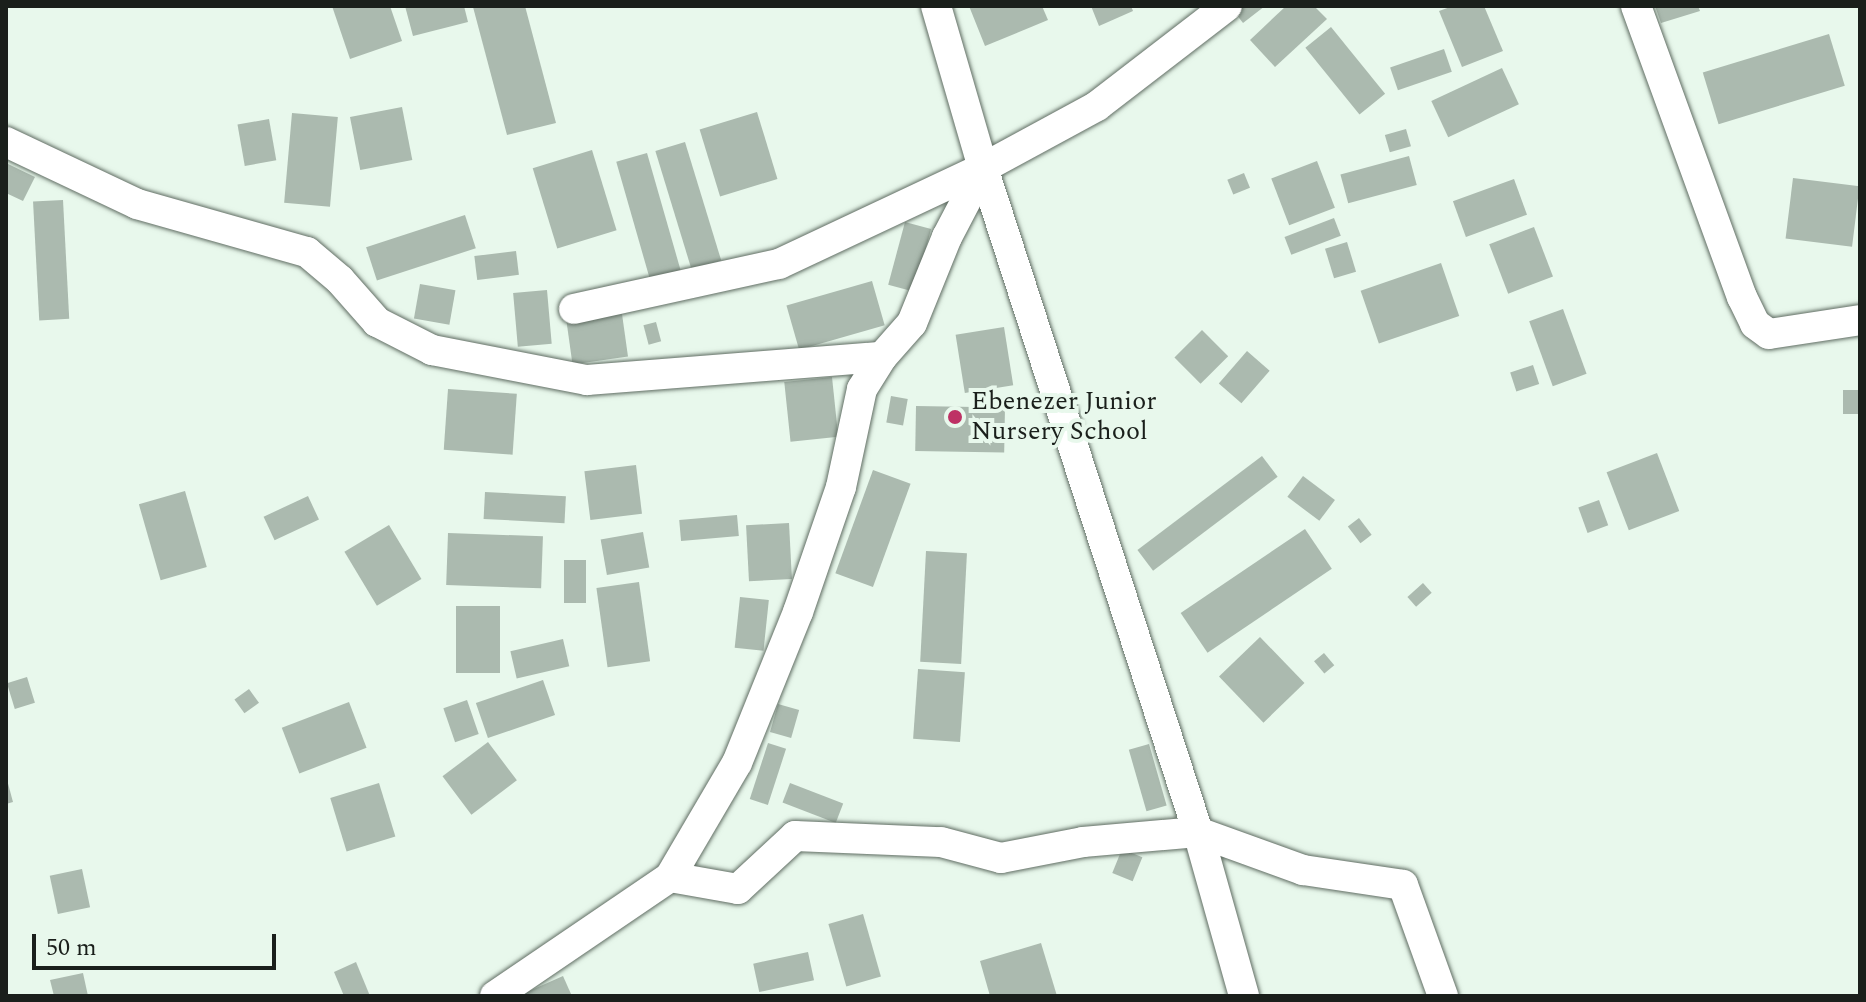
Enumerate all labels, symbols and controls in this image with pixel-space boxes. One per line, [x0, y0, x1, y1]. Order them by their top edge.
place label: Ebenezer Junior Nursery School [971, 386, 1157, 448]
marker: Ebenezer Junior Nursery School [946, 408, 964, 426]
scale bar [36, 918, 280, 968]
text: 50 m [46, 930, 97, 966]

